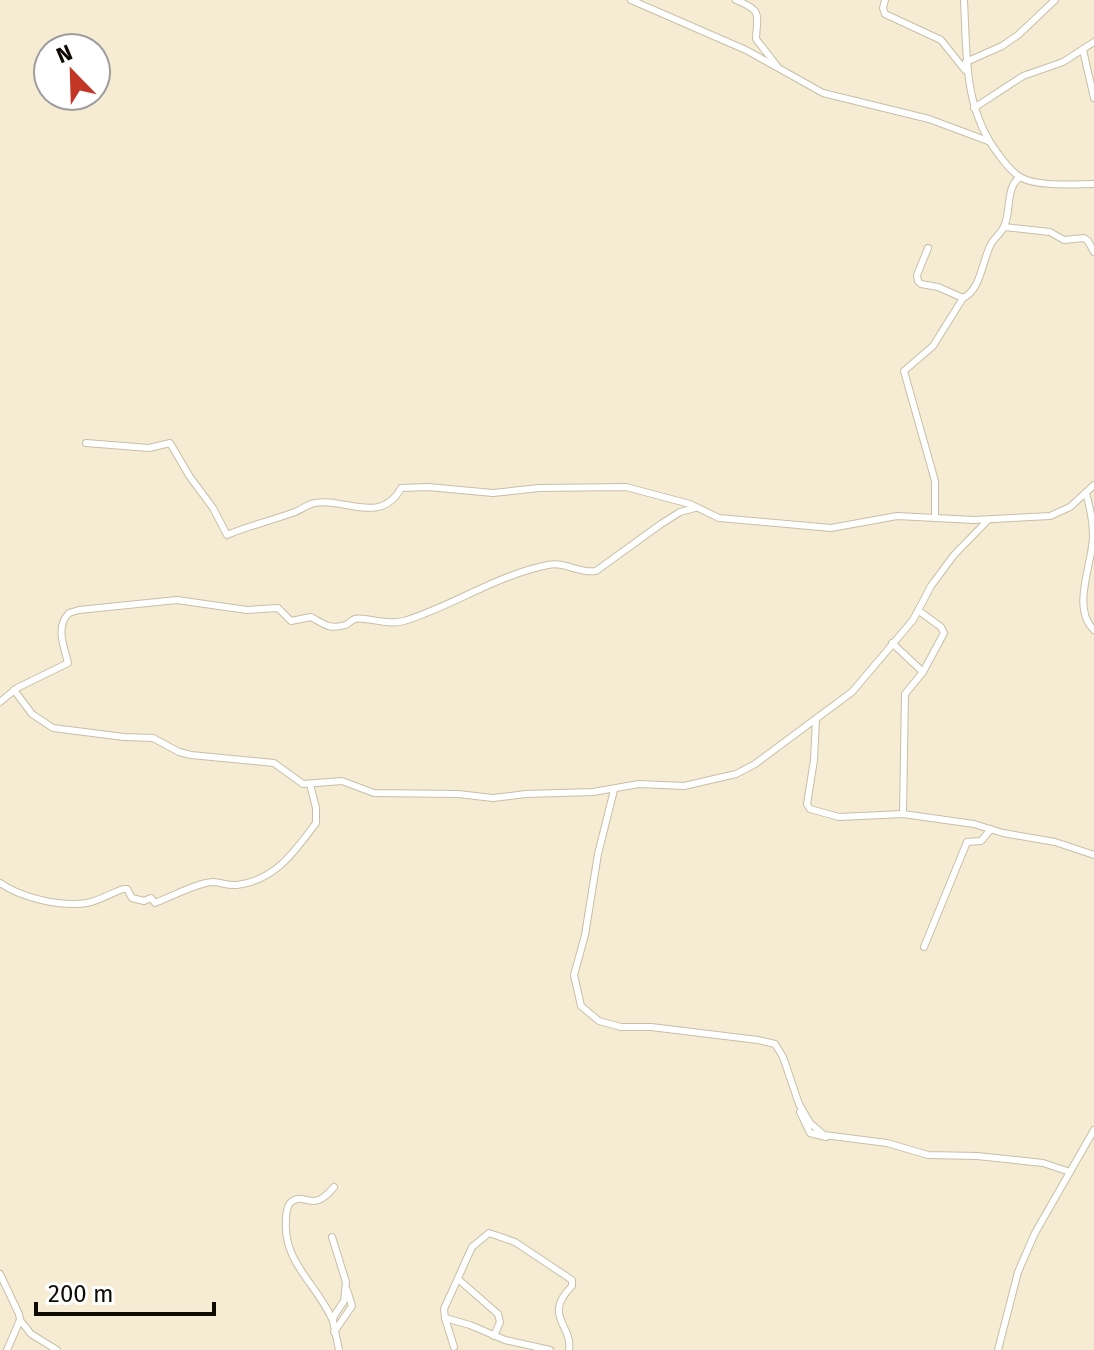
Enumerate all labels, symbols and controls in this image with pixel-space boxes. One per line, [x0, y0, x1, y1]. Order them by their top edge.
north arrow [32, 32, 112, 112]
text: N [52, 39, 76, 69]
scale bar [36, 1266, 214, 1316]
text: 200 m [48, 1280, 114, 1308]

